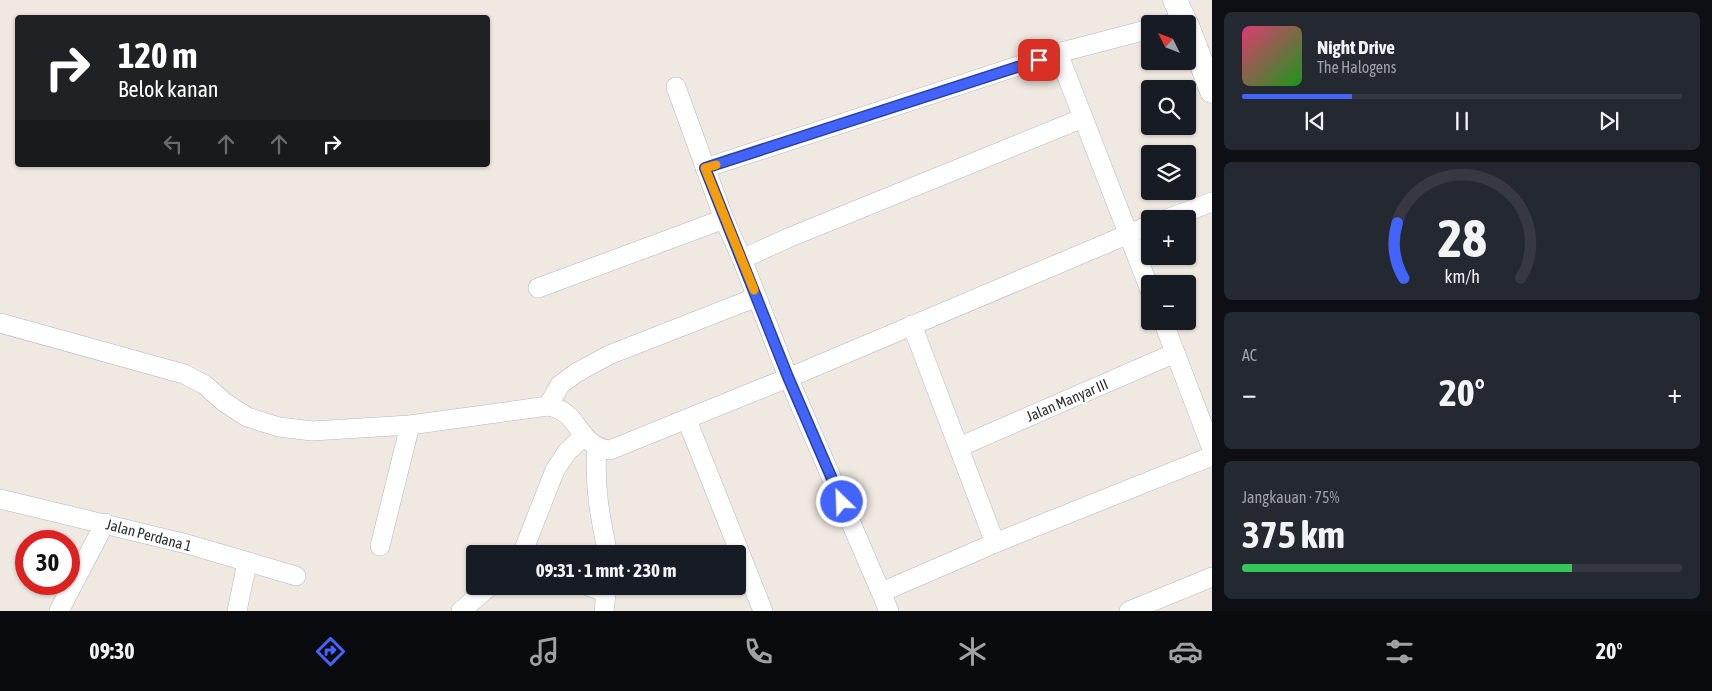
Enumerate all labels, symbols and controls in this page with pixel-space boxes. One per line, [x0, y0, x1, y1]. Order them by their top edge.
north arrow [1141, 15, 1196, 70]
map controls [1141, 15, 1196, 330]
icon: right [35, 35, 100, 100]
text: 120 m [118, 35, 197, 75]
text: Night Drive [1317, 36, 1395, 58]
pin [1018, 39, 1060, 81]
icon: arrive [1025, 46, 1053, 74]
text: The Halogens [1317, 58, 1397, 76]
text: Belok kanan [118, 76, 219, 102]
button: search [1141, 80, 1196, 135]
icon: previous [1301, 107, 1329, 135]
icon: pause [1448, 107, 1476, 135]
icon: next [1595, 107, 1623, 135]
icon: left [159, 130, 187, 158]
icon: ahead [212, 130, 240, 158]
icon: ahead [265, 130, 293, 158]
icon: right [318, 130, 346, 158]
button: layers [1141, 145, 1196, 200]
text: 28 [1438, 208, 1486, 268]
button: + [1141, 210, 1196, 265]
text: km/h [1444, 266, 1480, 287]
button: − [1141, 275, 1196, 330]
text: AC [1242, 346, 1257, 364]
text: 20° [1439, 371, 1485, 414]
street label: Jalan Manyar III [1023, 375, 1111, 425]
text: − [1242, 377, 1257, 409]
text: + [1667, 377, 1682, 409]
position arrow [815, 475, 867, 527]
text: Jangkauan · 75% [1242, 488, 1339, 506]
text: 375 km [1242, 513, 1345, 556]
street label: Jalan Perdana 1 [104, 515, 194, 555]
speed limit sign: 30 [15, 530, 80, 595]
text: 09:31 · 1 mnt · 230 m [536, 559, 676, 581]
icon: directions [313, 634, 348, 669]
icon: music [527, 634, 562, 669]
icon: phone [741, 634, 776, 669]
icon: climate [955, 634, 990, 669]
icon: car [1168, 634, 1203, 669]
icon: filters [1382, 634, 1417, 669]
text: 09:30 [89, 638, 135, 664]
text: 20° [1596, 638, 1623, 664]

